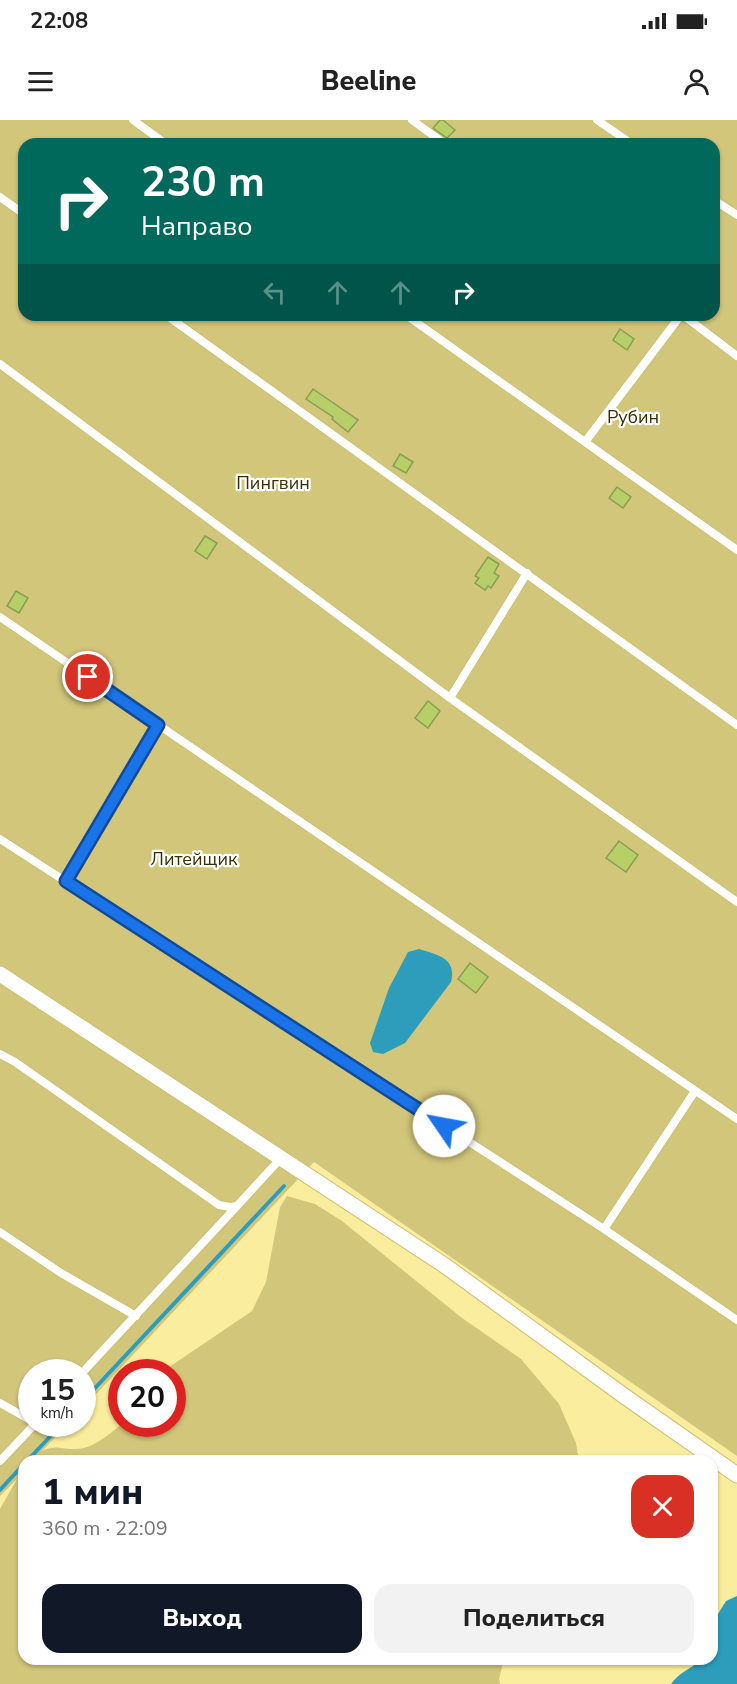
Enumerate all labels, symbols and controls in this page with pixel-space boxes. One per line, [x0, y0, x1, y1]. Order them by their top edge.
text: 22:08 [30, 6, 88, 36]
text: Beeline [321, 63, 416, 100]
icon: menu [24, 65, 57, 98]
icon: person [680, 65, 713, 98]
text: 230 m [141, 154, 265, 211]
icon: right [42, 162, 120, 240]
text: Направо [141, 208, 252, 245]
icon: left [258, 276, 291, 309]
icon: ahead [321, 276, 354, 309]
icon: ahead [384, 276, 417, 309]
icon: right [447, 276, 480, 309]
park label: Рубин [607, 405, 659, 429]
park label: Пингвин [236, 471, 310, 495]
pin [62, 651, 113, 702]
icon: arrive [71, 660, 104, 693]
park label: Литейщик [151, 847, 238, 871]
position arrow [412, 1094, 476, 1158]
speed limit sign: 20 [108, 1359, 186, 1437]
text: 15 [39, 1370, 75, 1411]
text: km/h [40, 1403, 74, 1423]
text: 1 мин [42, 1468, 143, 1517]
button: close [631, 1475, 694, 1538]
text: 360 m · 22:09 [42, 1515, 168, 1542]
button: Выход [42, 1584, 362, 1653]
button: Поделиться [374, 1584, 694, 1653]

